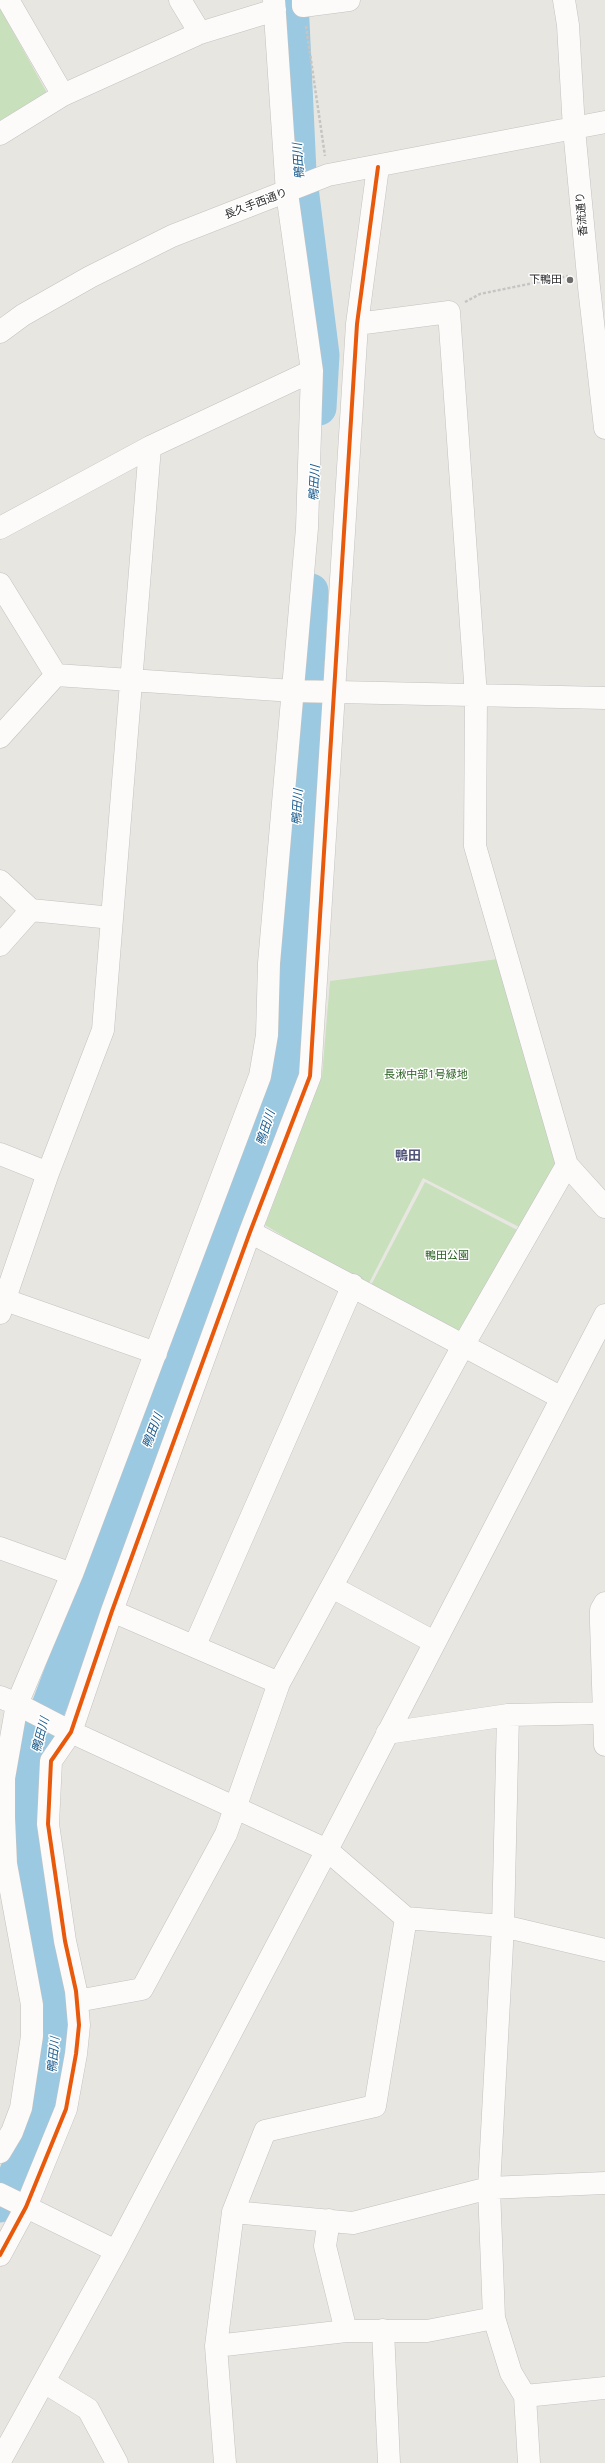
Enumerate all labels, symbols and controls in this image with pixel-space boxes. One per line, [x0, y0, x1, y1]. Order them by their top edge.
water label: 鴨田川 [291, 143, 307, 179]
street label: 長久手西通り [223, 186, 289, 222]
street label: 香流通り [574, 192, 590, 236]
place label: 下鴨田 [529, 273, 562, 287]
marker: 下鴨田 [565, 275, 575, 285]
water label: 鴨田川 [307, 465, 323, 501]
water label: 鴨田川 [290, 789, 306, 825]
park label: 長湫中部1号緑地 [384, 1068, 468, 1082]
water label: 鴨田川 [254, 1109, 278, 1147]
district label: 鴨田 [395, 1148, 421, 1164]
park label: 鴨田公園 [425, 1249, 469, 1263]
water label: 鴨田川 [140, 1412, 166, 1450]
water label: 鴨田川 [29, 1716, 53, 1754]
water label: 鴨田川 [45, 2036, 63, 2074]

